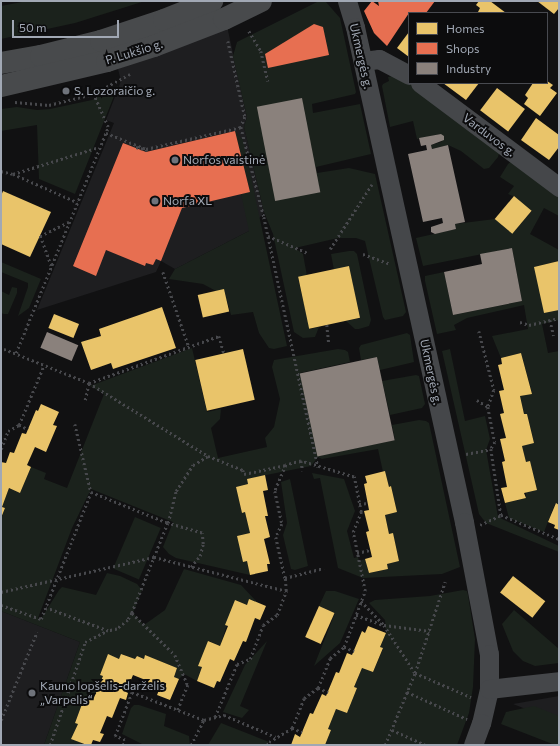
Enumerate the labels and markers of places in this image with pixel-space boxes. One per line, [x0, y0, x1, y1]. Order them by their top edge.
place label: S. Lozoraičio g. [74, 84, 155, 98]
marker: S. Lozoraičio g. [61, 86, 71, 96]
place label: Norfos vaistinė [183, 153, 265, 167]
marker: Norfos vaistinė [170, 155, 180, 165]
place label: Norfa XL [163, 194, 212, 208]
marker: Norfa XL [150, 196, 160, 206]
place label: Kauno lopšelis-darželis „Varpelis“ [40, 679, 165, 707]
marker: Kauno lopšelis-darželis „Varpelis“ [27, 688, 37, 698]

